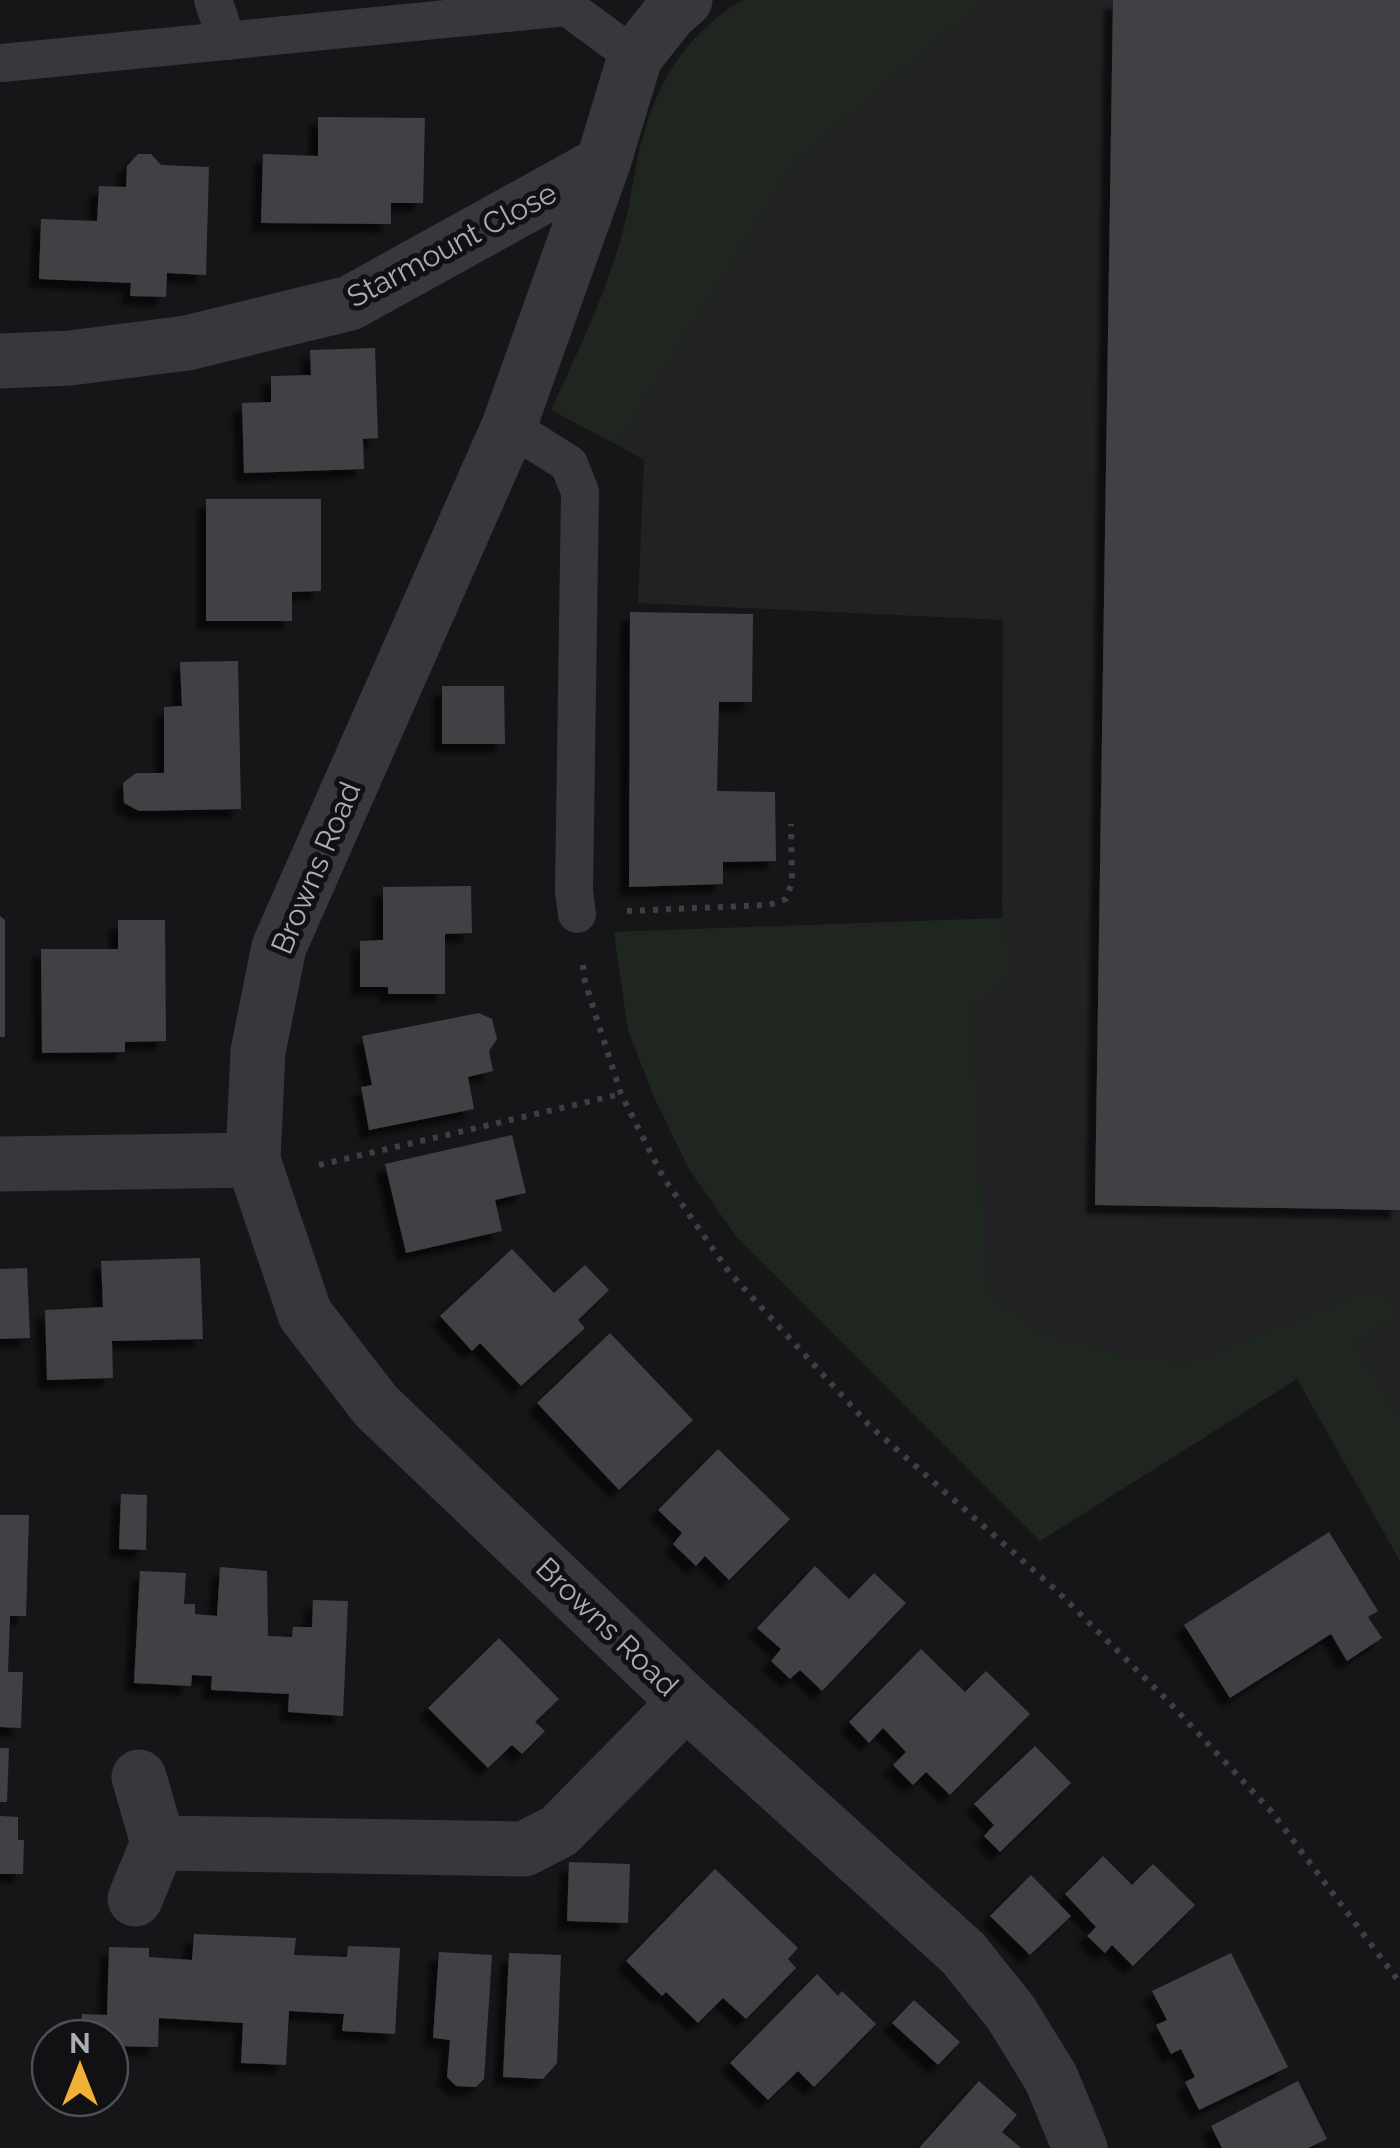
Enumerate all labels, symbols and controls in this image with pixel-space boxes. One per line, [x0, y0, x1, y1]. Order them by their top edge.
street label: Starmount Close [341, 175, 562, 314]
street label: Browns Road [264, 777, 367, 959]
street label: Browns Road [529, 1550, 685, 1703]
north arrow [30, 2018, 130, 2118]
text: N [69, 2027, 91, 2060]

